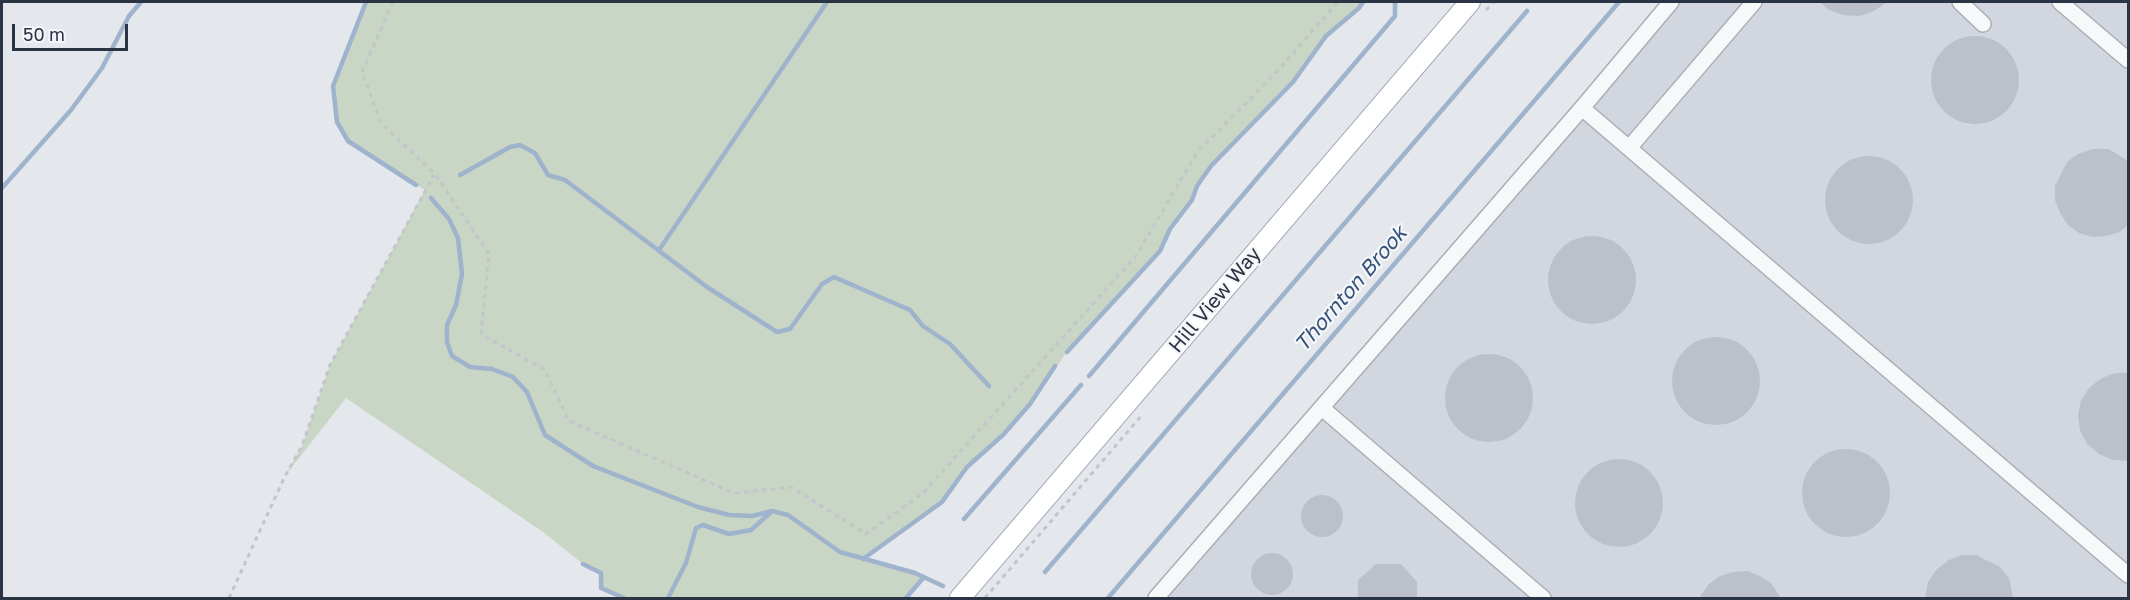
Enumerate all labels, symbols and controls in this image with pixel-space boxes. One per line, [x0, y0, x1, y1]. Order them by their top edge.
scale bar [15, 12, 130, 50]
text: 50 m [23, 23, 65, 45]
water label: Thornton Brook [1290, 221, 1412, 357]
street label: Hill View Way [1164, 242, 1266, 358]

